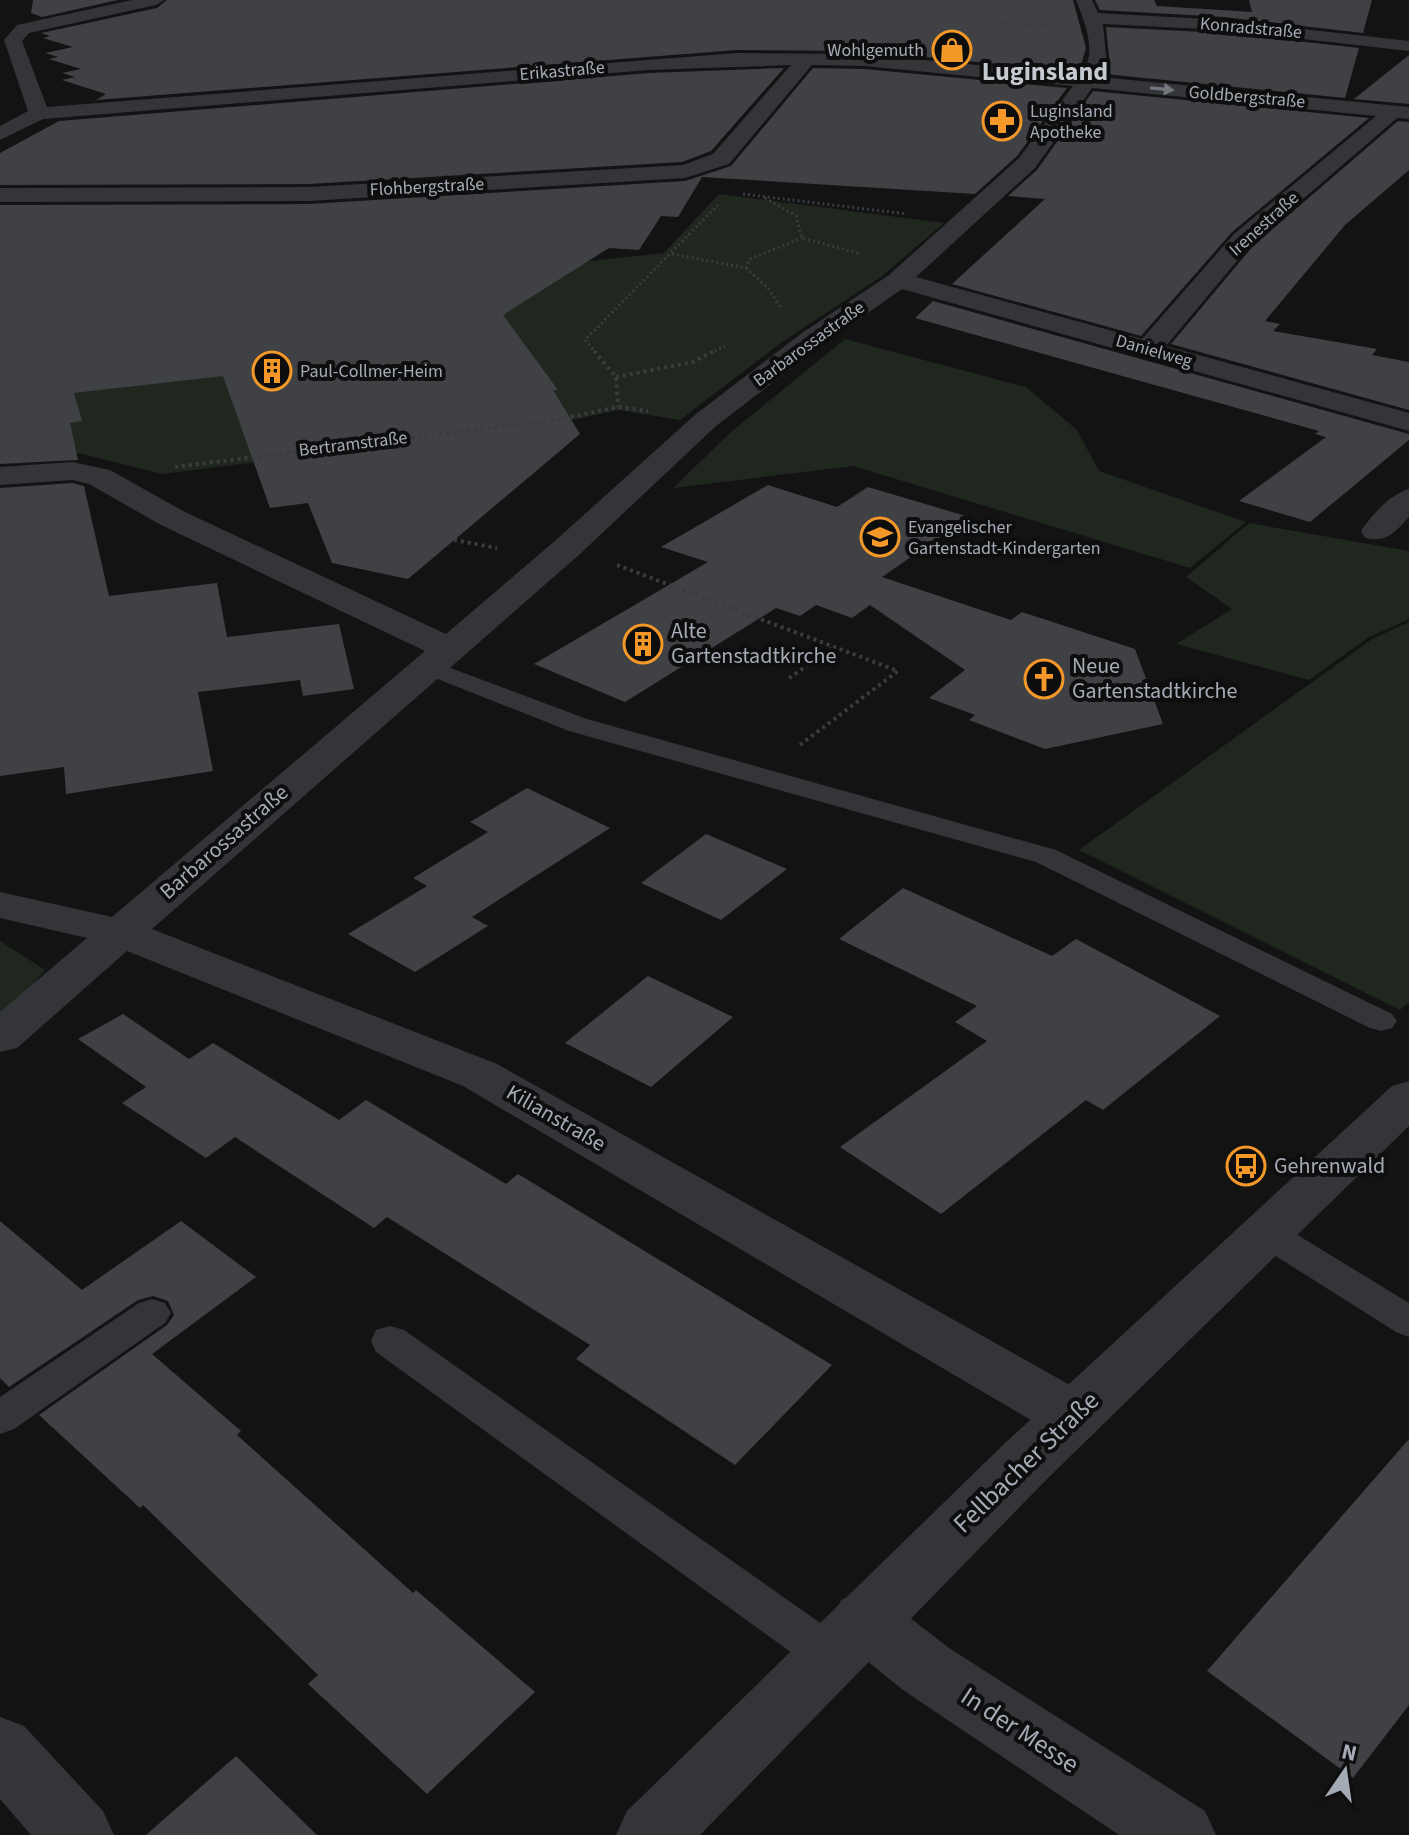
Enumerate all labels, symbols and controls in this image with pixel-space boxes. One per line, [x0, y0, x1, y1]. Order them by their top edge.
street label: Konradstraße [1199, 11, 1303, 45]
shop icon: Wohlgemuth [931, 29, 973, 71]
place label: Wohlgemuth [827, 38, 924, 63]
district label: Luginsland [982, 53, 1108, 90]
street label: Erikastraße [518, 55, 606, 87]
street label: Goldbergstraße [1188, 79, 1306, 115]
one-way arrow [1150, 83, 1175, 96]
place label: Luginsland Apotheke [1030, 99, 1113, 145]
pharmacy icon: Luginsland Apotheke [981, 100, 1023, 142]
street label: Flohbergstraße [369, 172, 485, 202]
street label: Irenestraße [1224, 186, 1304, 262]
street label: Barbarossastraße [748, 295, 870, 393]
street label: Danielweg [1113, 328, 1195, 374]
building icon: Paul-Collmer-Heim [251, 350, 293, 392]
place label: Paul-Collmer-Heim [300, 359, 443, 384]
street label: Bertramstraße [297, 425, 409, 463]
place label: Evangelischer Gartenstadt-Kindergarten [908, 515, 1101, 561]
school or university icon: Evangelischer Gartenstadt-Kindergarten [859, 516, 901, 558]
place label: Alte Gartenstadtkirche [671, 615, 837, 672]
building icon: Alte Gartenstadtkirche [622, 623, 664, 665]
place label: Neue Gartenstadtkirche [1072, 650, 1238, 707]
church icon: Neue Gartenstadtkirche [1023, 658, 1065, 700]
street label: Barbarossastraße [153, 777, 295, 907]
street label: Kilianstraße [500, 1077, 612, 1159]
bus stop icon: Gehrenwald [1225, 1145, 1267, 1187]
place label: Gehrenwald [1274, 1150, 1385, 1182]
street label: Fellbacher Straße [945, 1383, 1107, 1541]
street label: In der Messe [954, 1678, 1086, 1782]
north arrow [1305, 1731, 1385, 1811]
text: N [1339, 1735, 1360, 1770]

